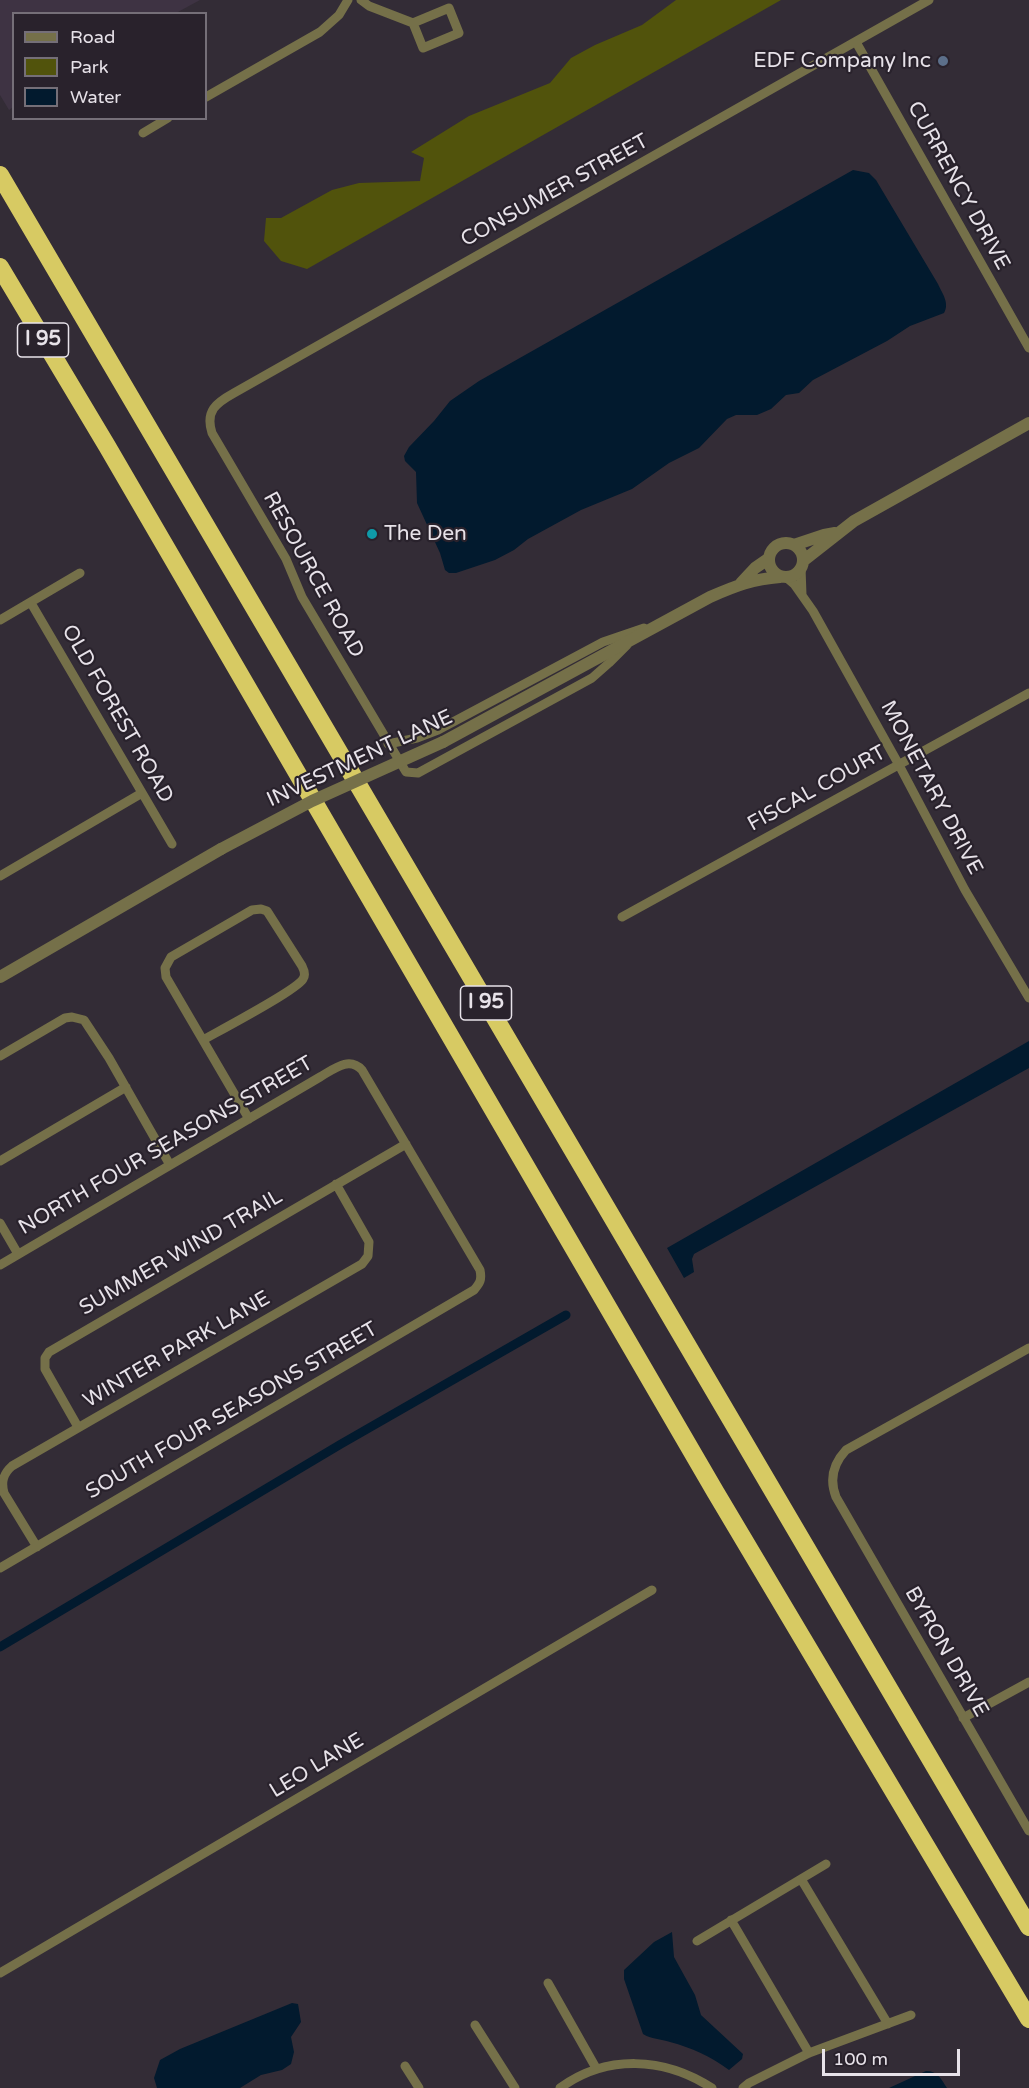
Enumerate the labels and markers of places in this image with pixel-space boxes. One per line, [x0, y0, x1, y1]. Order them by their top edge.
place label: EDF Company Inc [753, 48, 931, 74]
marker: EDF Company Inc [936, 54, 950, 68]
place label: The Den [384, 521, 467, 547]
marker: The Den [365, 527, 379, 541]

